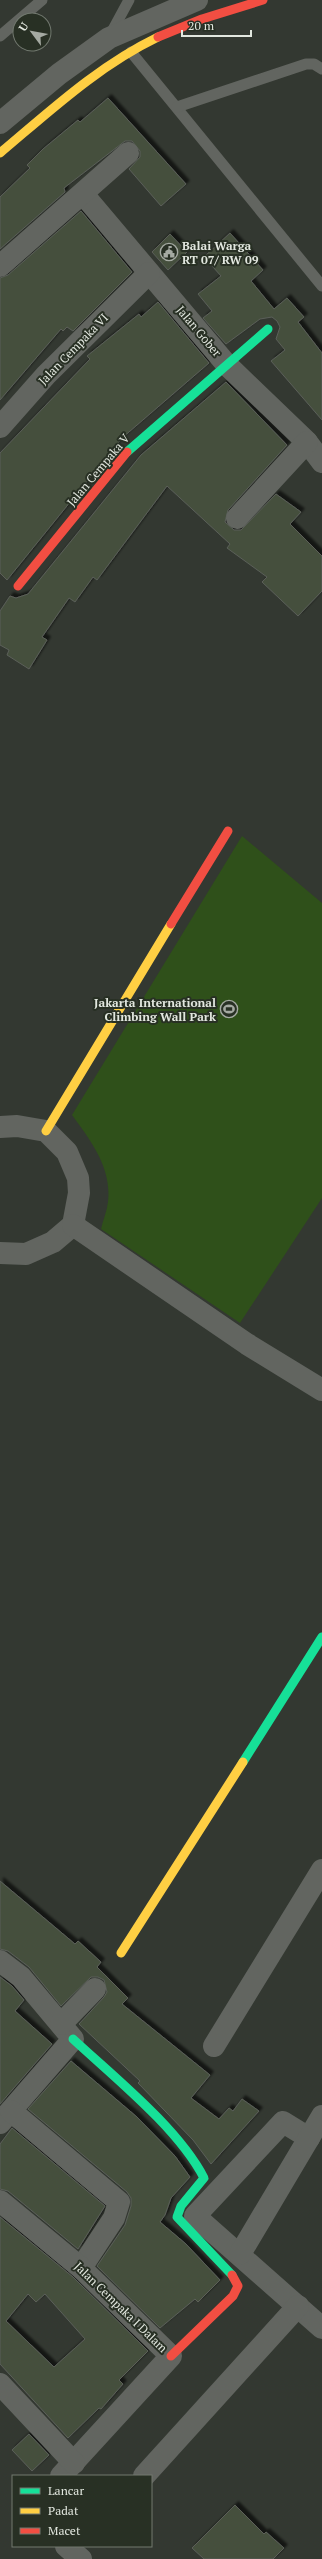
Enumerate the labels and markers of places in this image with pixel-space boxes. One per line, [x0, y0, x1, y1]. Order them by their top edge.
place label: Balai Warga RT 07/ RW 09 [182, 238, 259, 267]
public building icon: Balai Warga RT 07/ RW 09 [159, 242, 179, 262]
place label: Jakarta International Climbing Wall Park [94, 995, 216, 1024]
sports icon: Jakarta International Climbing Wall Park [219, 999, 239, 1019]

